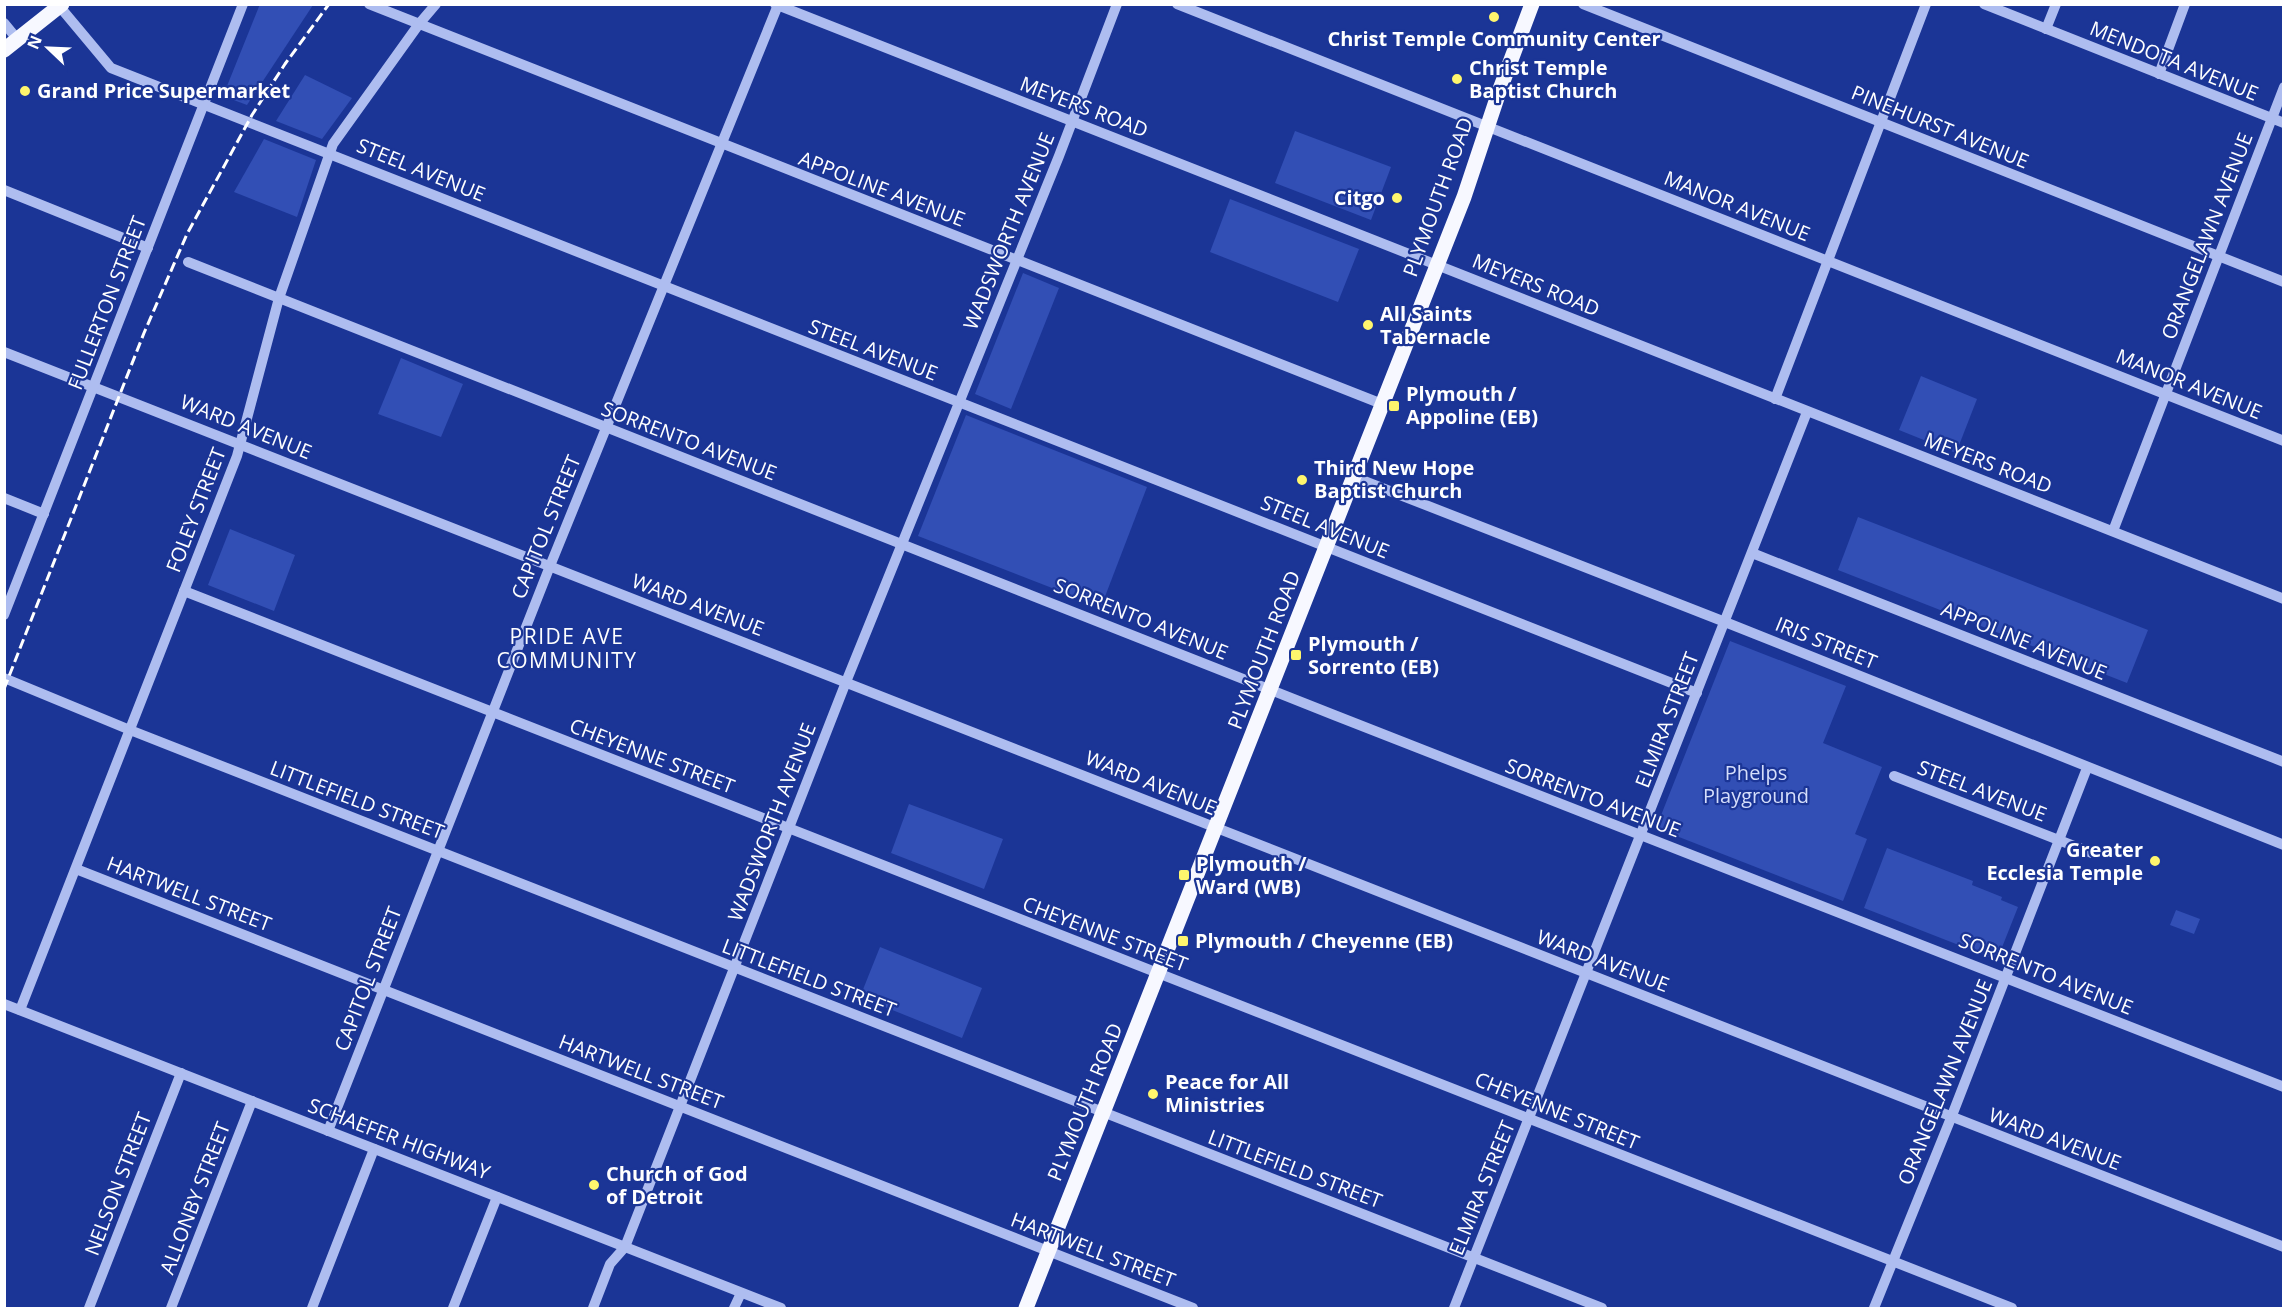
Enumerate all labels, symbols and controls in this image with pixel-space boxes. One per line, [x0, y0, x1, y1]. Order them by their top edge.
marker: Christ Temple Community Center [1487, 10, 1501, 24]
street label: MENDOTA AVENUE [2086, 14, 2262, 107]
north arrow [18, 18, 78, 78]
place label: Christ Temple Community Center [1327, 25, 1661, 52]
text: N [22, 32, 47, 52]
place label: Christ Temple Baptist Church [1469, 54, 1617, 104]
street label: MEYERS ROAD [1016, 70, 1152, 143]
marker: Christ Temple Baptist Church [1450, 72, 1464, 86]
place label: Grand Price Supermarket [37, 77, 290, 104]
street label: PINEHURST AVENUE [1847, 79, 2033, 174]
marker: Grand Price Supermarket [18, 84, 32, 98]
street label: PLYMOUTH ROAD [1396, 113, 1479, 280]
street label: WADSWORTH AVENUE [957, 128, 1060, 333]
street label: ORANGELAWN AVENUE [2155, 129, 2258, 343]
street label: STEEL AVENUE [353, 131, 489, 208]
street label: APPOLINE AVENUE [795, 144, 969, 233]
street label: MANOR AVENUE [1660, 164, 1814, 247]
place label: Citgo [1334, 184, 1385, 211]
marker: Citgo [1390, 191, 1404, 205]
street label: FULLERTON STREET [61, 212, 152, 393]
street label: MEYERS ROAD [1469, 247, 1604, 322]
place label: All Saints Tabernacle [1380, 300, 1491, 350]
street label: STEEL AVENUE [805, 313, 942, 387]
marker: All Saints Tabernacle [1361, 318, 1375, 332]
street label: MANOR AVENUE [2112, 342, 2266, 425]
place label: Plymouth / Appoline (EB) [1406, 380, 1538, 430]
street label: WARD AVENUE [176, 388, 316, 465]
street label: SORRENTO AVENUE [598, 395, 781, 486]
marker: Plymouth / Appoline (EB) [1387, 399, 1401, 413]
street label: MEYERS ROAD [1920, 426, 2056, 499]
street label: FOLEY STREET [159, 444, 232, 576]
street label: CAPITOL STREET [504, 451, 587, 603]
place label: Third New Hope Baptist Church [1314, 454, 1474, 504]
marker: Third New Hope Baptist Church [1295, 473, 1309, 487]
street label: STEEL AVENUE [1257, 488, 1393, 565]
street label: WARD AVENUE [628, 567, 768, 642]
street label: PLYMOUTH ROAD [1221, 567, 1306, 733]
street label: SORRENTO AVENUE [1050, 571, 1232, 666]
street label: APPOLINE AVENUE [1937, 595, 2111, 686]
street label: IRIS STREET [1771, 610, 1881, 675]
district label: PRIDE AVE COMMUNITY [496, 622, 638, 674]
place label: Plymouth / Sorrento (EB) [1308, 630, 1439, 680]
marker: Plymouth / Sorrento (EB) [1289, 648, 1303, 662]
street label: ELMIRA STREET [1628, 648, 1705, 791]
street label: CHEYENNE STREET [566, 712, 739, 799]
street label: WADSWORTH AVENUE [721, 719, 822, 925]
street label: WARD AVENUE [1081, 744, 1221, 821]
street label: SORRENTO AVENUE [1502, 752, 1685, 843]
street label: LITTLEFIELD STREET [266, 754, 448, 845]
street label: STEEL AVENUE [1914, 754, 2051, 828]
park label: Phelps Playground [1703, 759, 1809, 809]
place label: Greater Ecclesia Temple [1986, 836, 2143, 886]
street label: HARTWELL STREET [103, 850, 275, 937]
place label: Plymouth / Ward (WB) [1196, 850, 1307, 900]
marker: Greater Ecclesia Temple [2148, 854, 2162, 868]
marker: Plymouth / Ward (WB) [1177, 868, 1191, 882]
street label: CHEYENNE STREET [1019, 890, 1192, 977]
street label: CAPITOL STREET [328, 903, 407, 1055]
street label: WARD AVENUE [1533, 923, 1673, 998]
street label: SORRENTO AVENUE [1955, 926, 2137, 1021]
place label: Plymouth / Cheyenne (EB) [1195, 927, 1453, 954]
street label: LITTLEFIELD STREET [718, 932, 900, 1023]
marker: Plymouth / Cheyenne (EB) [1176, 934, 1190, 948]
street label: ORANGELAWN AVENUE [1891, 975, 1998, 1189]
street label: PLYMOUTH ROAD [1041, 1019, 1128, 1185]
street label: HARTWELL STREET [555, 1028, 727, 1115]
street label: CHEYENNE STREET [1471, 1065, 1643, 1156]
place label: Peace for All Ministries [1165, 1068, 1289, 1118]
marker: Peace for All Ministries [1146, 1087, 1160, 1101]
street label: SCHAEFER HIGHWAY [304, 1091, 495, 1186]
street label: WARD AVENUE [1985, 1101, 2125, 1176]
street label: NELSON STREET [78, 1109, 157, 1259]
street label: ELMIRA STREET [1442, 1117, 1521, 1259]
street label: ALLONBY STREET [153, 1118, 236, 1278]
street label: LITTLEFIELD STREET [1204, 1123, 1386, 1214]
place label: Church of God of Detroit [606, 1160, 748, 1210]
marker: Church of God of Detroit [587, 1178, 601, 1192]
street label: HARTWELL STREET [1007, 1206, 1179, 1293]

